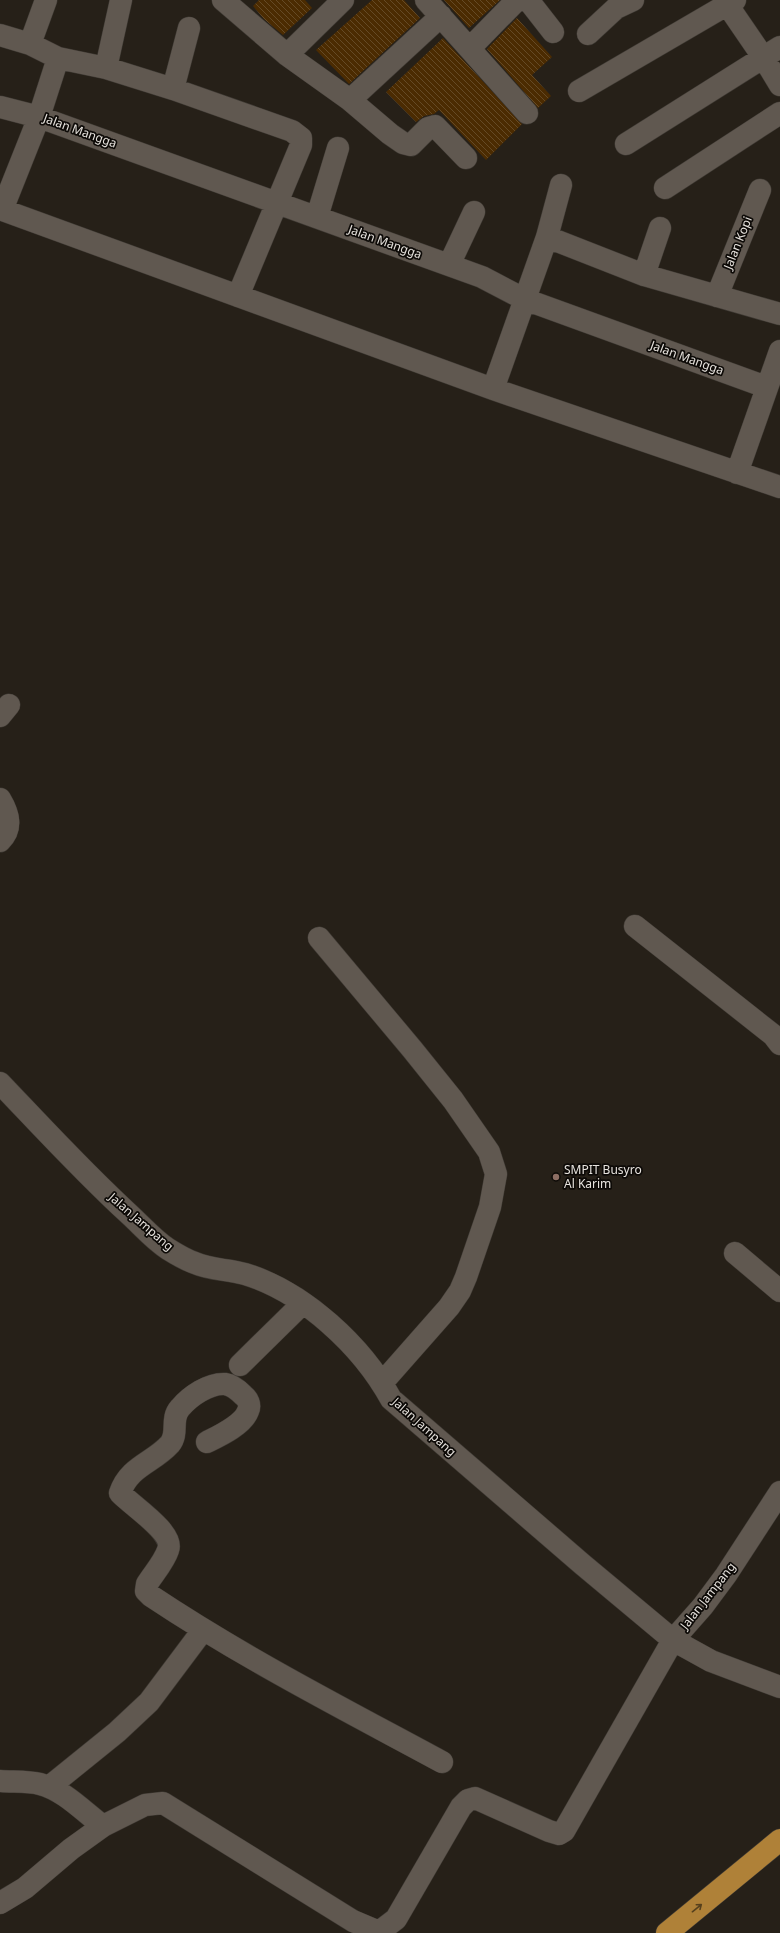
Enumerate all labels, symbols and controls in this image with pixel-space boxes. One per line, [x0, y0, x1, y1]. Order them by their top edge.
street label: Jalan Mangga [40, 109, 119, 152]
street label: Jalan Kopi [719, 214, 756, 273]
street label: Jalan Mangga [345, 220, 424, 263]
street label: Jalan Mangga [647, 336, 726, 379]
place label: SMPIT Busyro Al Karim [564, 1161, 642, 1192]
marker: SMPIT Busyro Al Karim [551, 1172, 561, 1182]
street label: Jalan Jampang [105, 1188, 177, 1254]
street label: Jalan Jampang [388, 1393, 460, 1460]
street label: Jalan Jampang [676, 1559, 739, 1633]
one-way arrow [691, 1904, 702, 1913]

